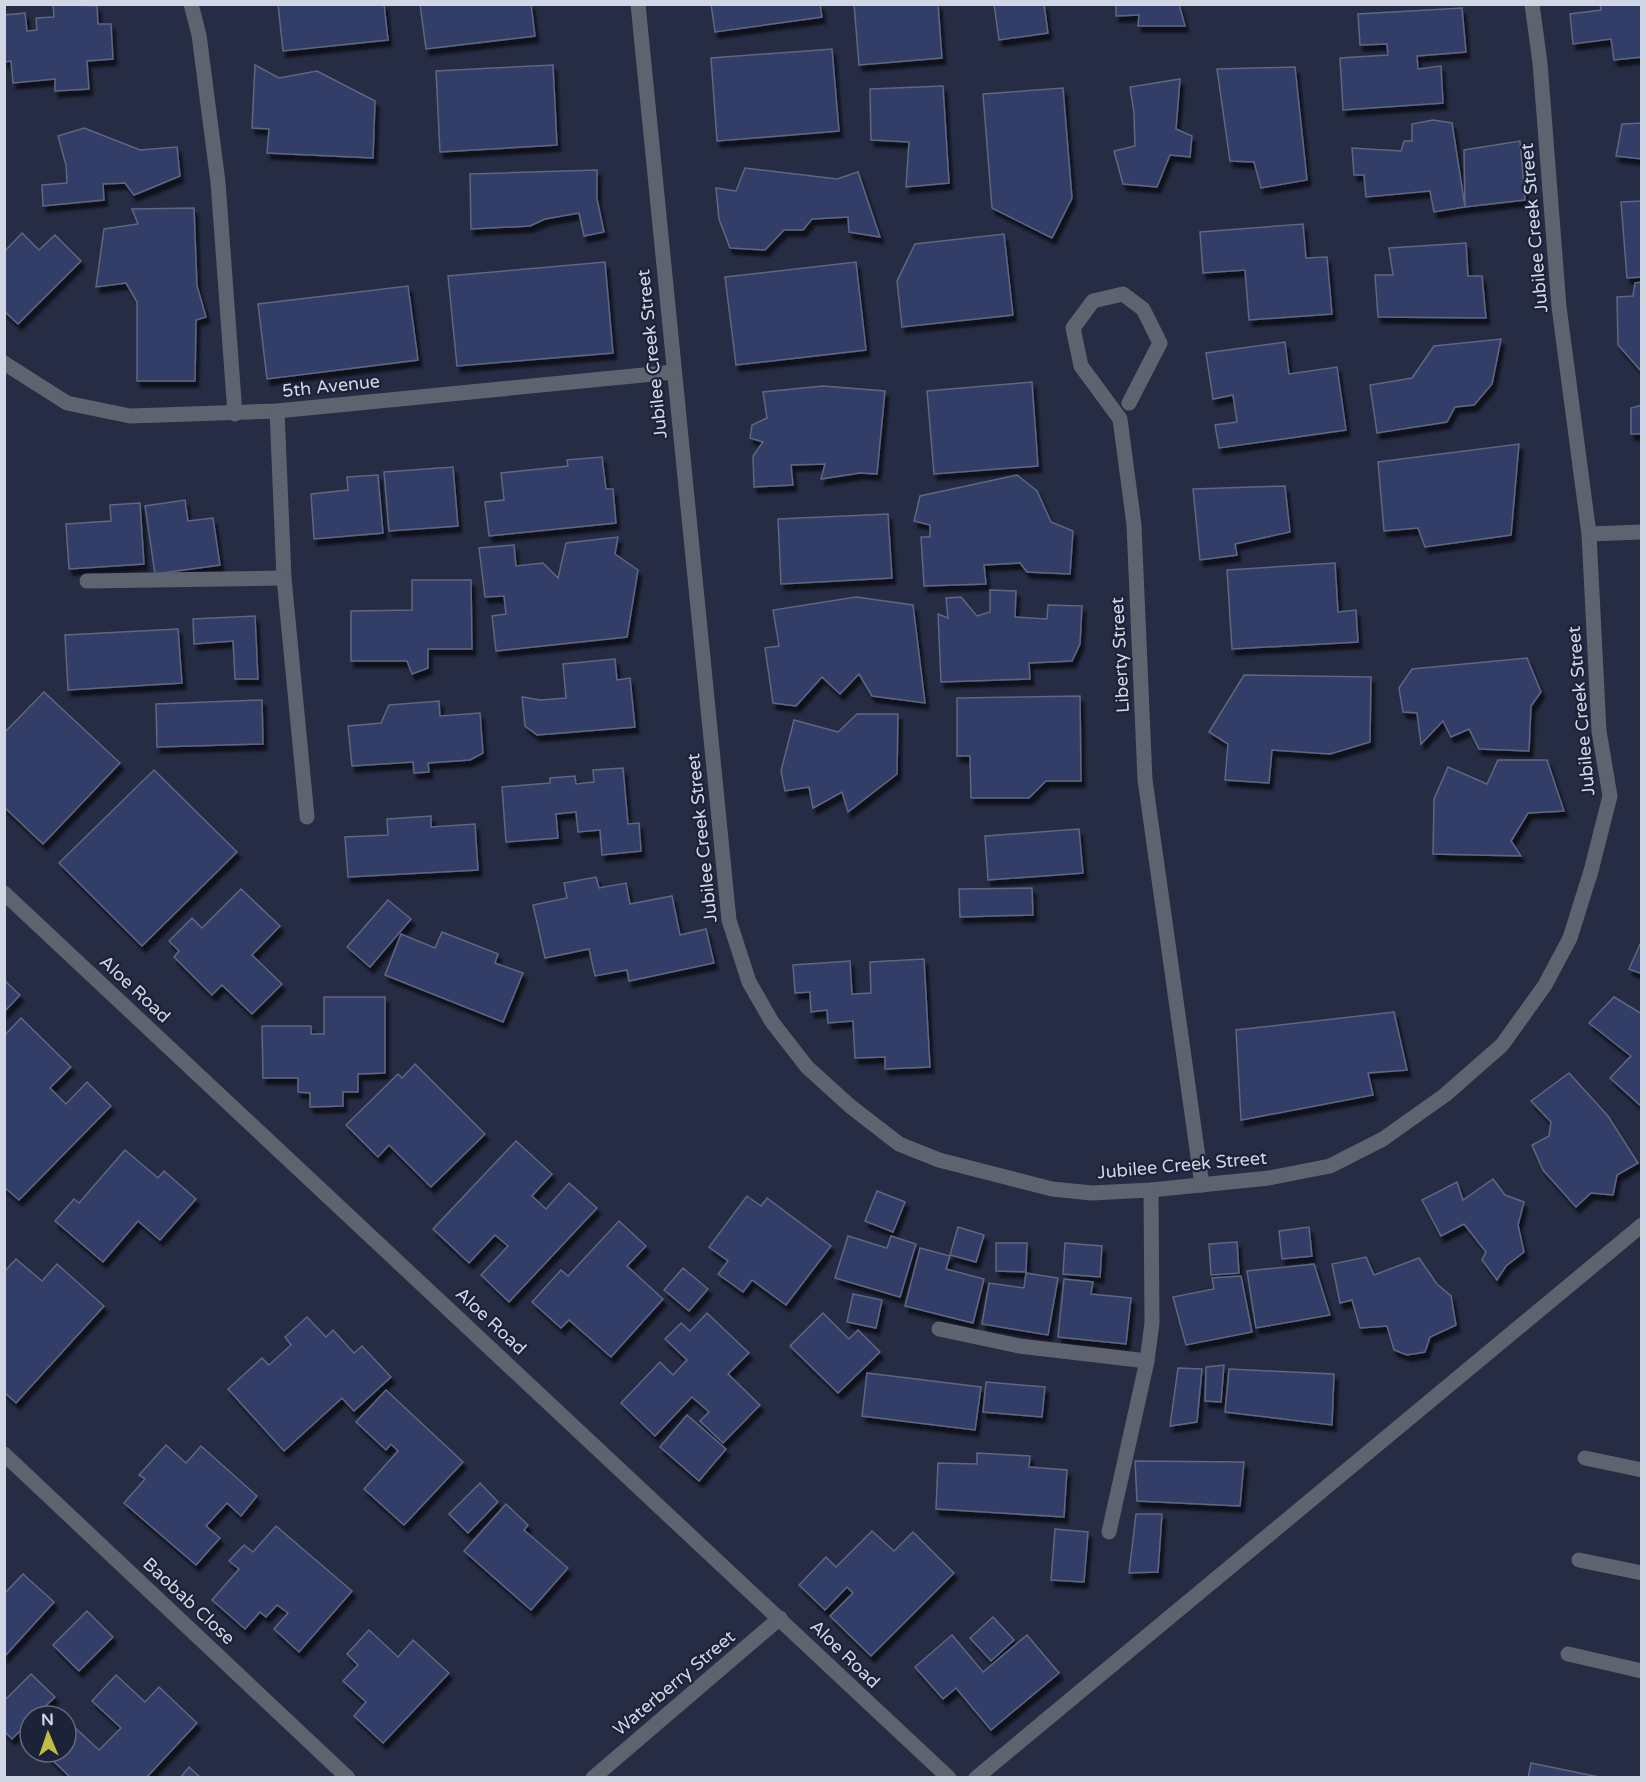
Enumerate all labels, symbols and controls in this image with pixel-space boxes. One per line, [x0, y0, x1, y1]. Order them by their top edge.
street label: Jubilee Creek Street [1516, 142, 1552, 314]
street label: Jubilee Creek Street [632, 268, 672, 440]
street label: 5th Avenue [281, 370, 381, 402]
street label: Liberty Street [1106, 596, 1134, 713]
street label: Jubilee Creek Street [1563, 625, 1599, 797]
street label: Jubilee Creek Street [682, 752, 722, 924]
street label: Aloe Road [95, 951, 175, 1027]
street label: Jubilee Creek Street [1096, 1147, 1268, 1183]
street label: Aloe Road [451, 1283, 531, 1359]
street label: Baobab Close [138, 1553, 240, 1649]
street label: Aloe Road [805, 1615, 885, 1693]
street label: Waterberry Street [609, 1626, 740, 1740]
north arrow [18, 1704, 78, 1764]
text: N [41, 1710, 54, 1730]

